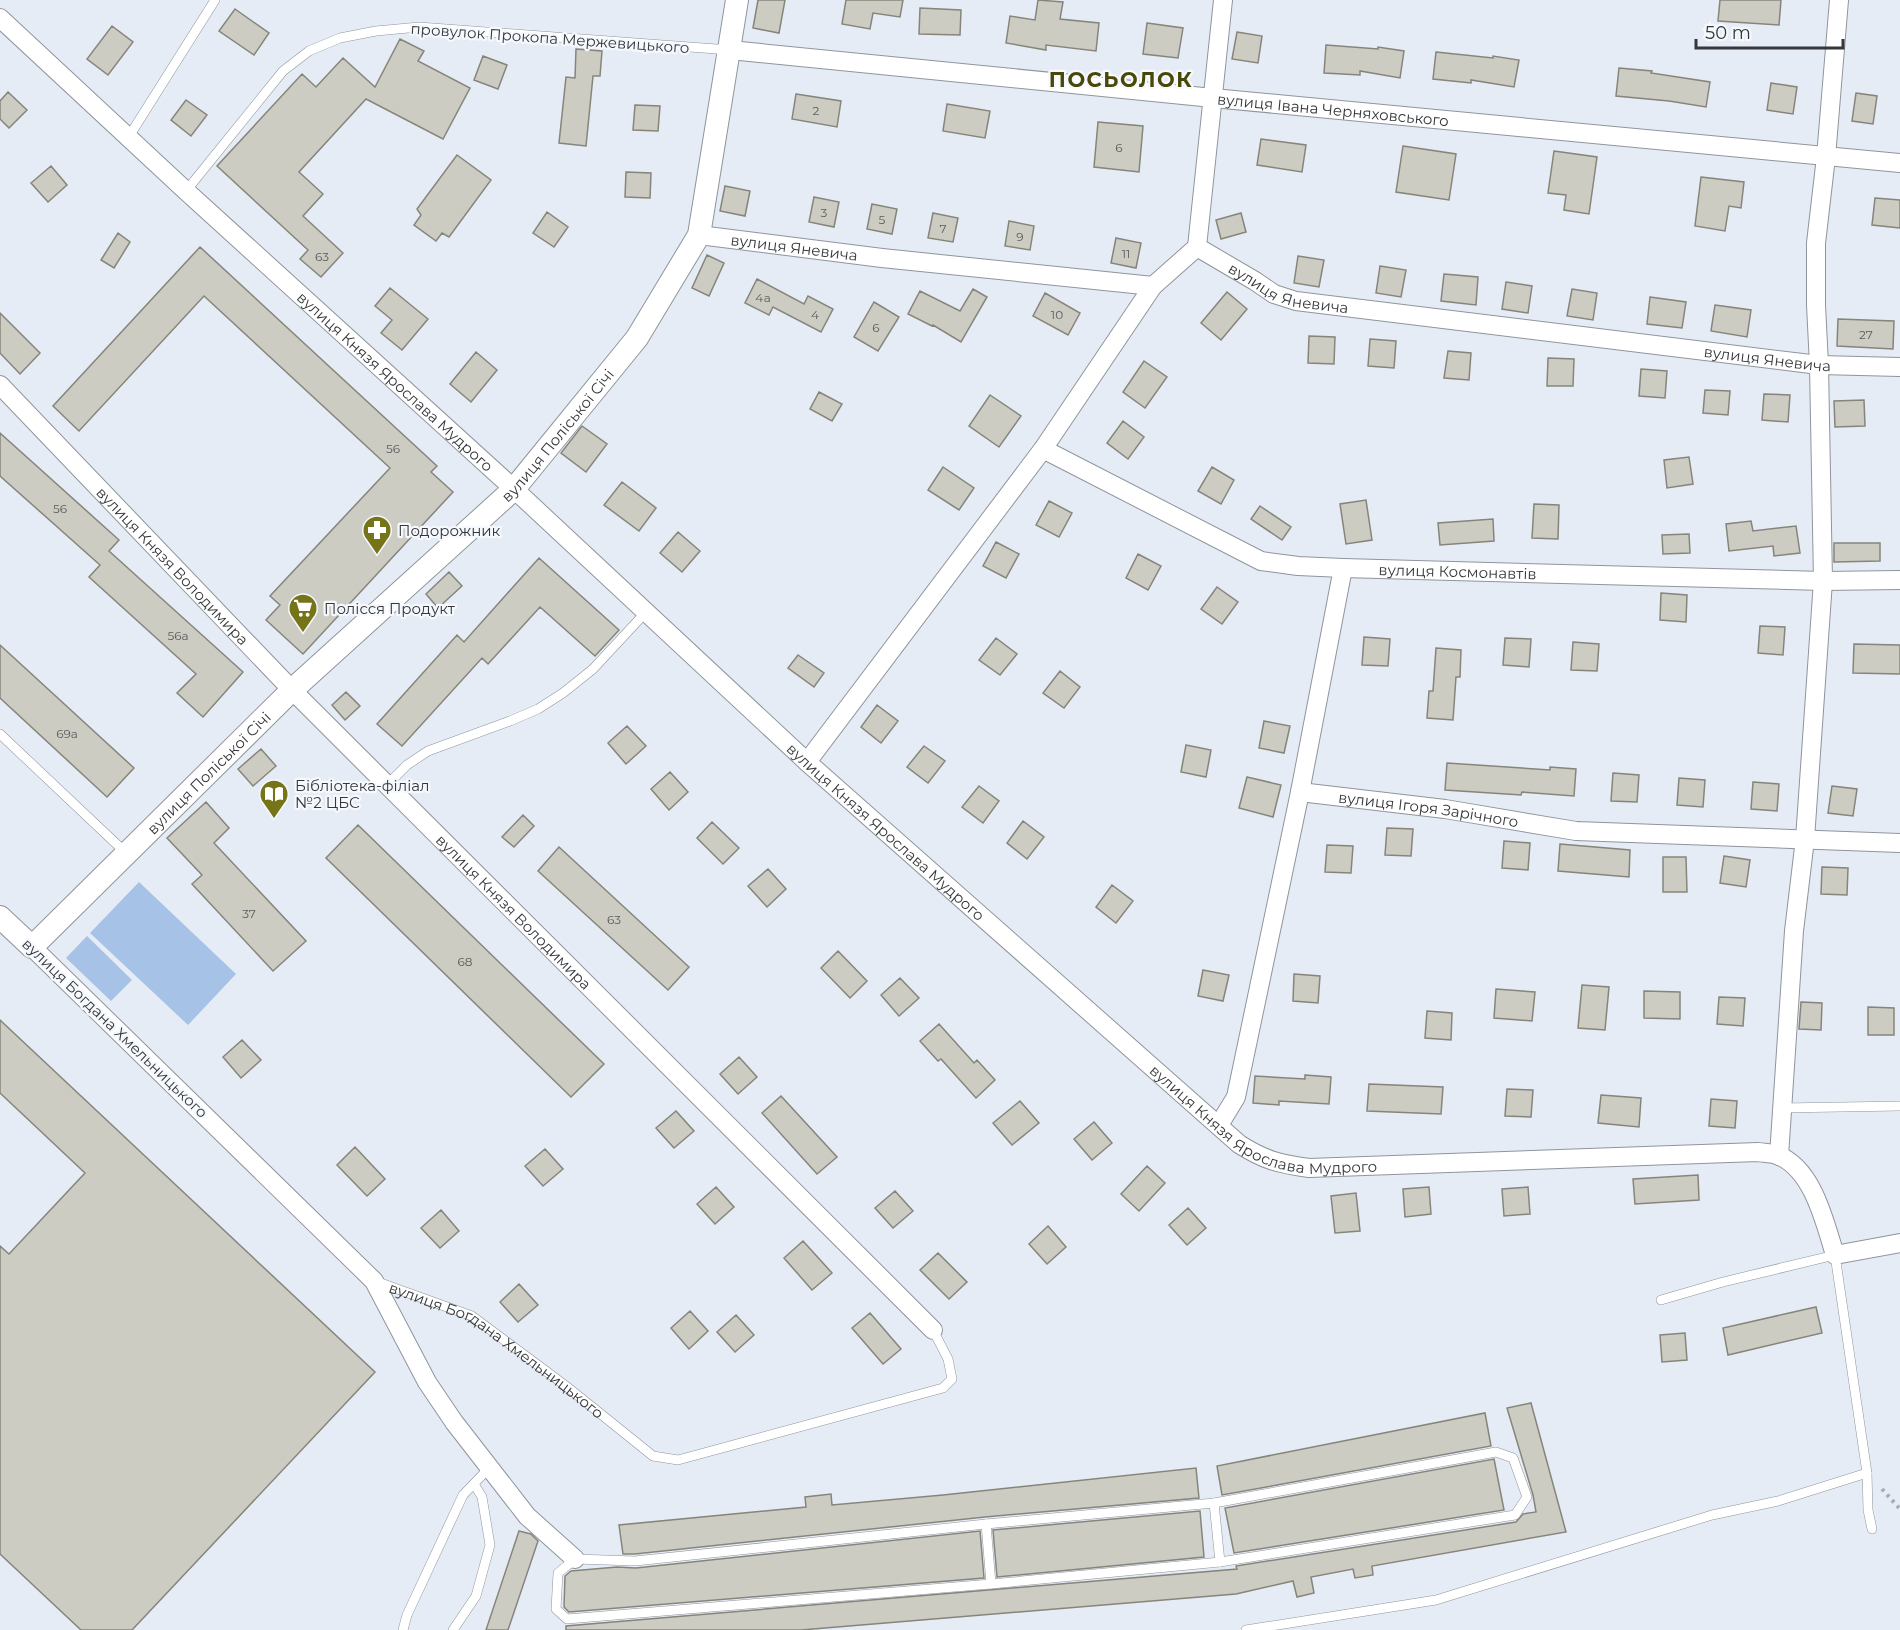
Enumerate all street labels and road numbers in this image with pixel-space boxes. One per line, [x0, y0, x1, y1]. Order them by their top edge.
street label: провулок Прокопа Мержевицького [410, 19, 690, 57]
street label: вулиця Івана Черняховського [1216, 89, 1450, 130]
street label: вулиця Яневича [730, 230, 859, 264]
street label: вулиця Яневича [1225, 258, 1350, 317]
street label: вулиця Князя Ярослава Мудрого [293, 287, 497, 475]
street label: вулиця Яневича [1703, 341, 1831, 375]
street label: вулиця Поліської Січі [497, 365, 618, 506]
street label: вулиця Князя Володимира [93, 482, 253, 649]
street label: вулиця Космонавтів [1378, 559, 1537, 583]
street label: вулиця Поліської Січі [143, 707, 274, 838]
street label: вулиця Князя Ярослава Мудрого [783, 739, 989, 924]
street label: вулиця Ігоря Зарічного [1337, 787, 1520, 831]
street label: вулиця Князя Володимира [432, 830, 596, 993]
street label: вулиця Богдана Хмельницького [18, 934, 212, 1122]
street label: вулиця Князя Ярослава Мудрого [1146, 1060, 1377, 1178]
street label: вулиця Богдана Хмельницького [386, 1277, 608, 1422]

